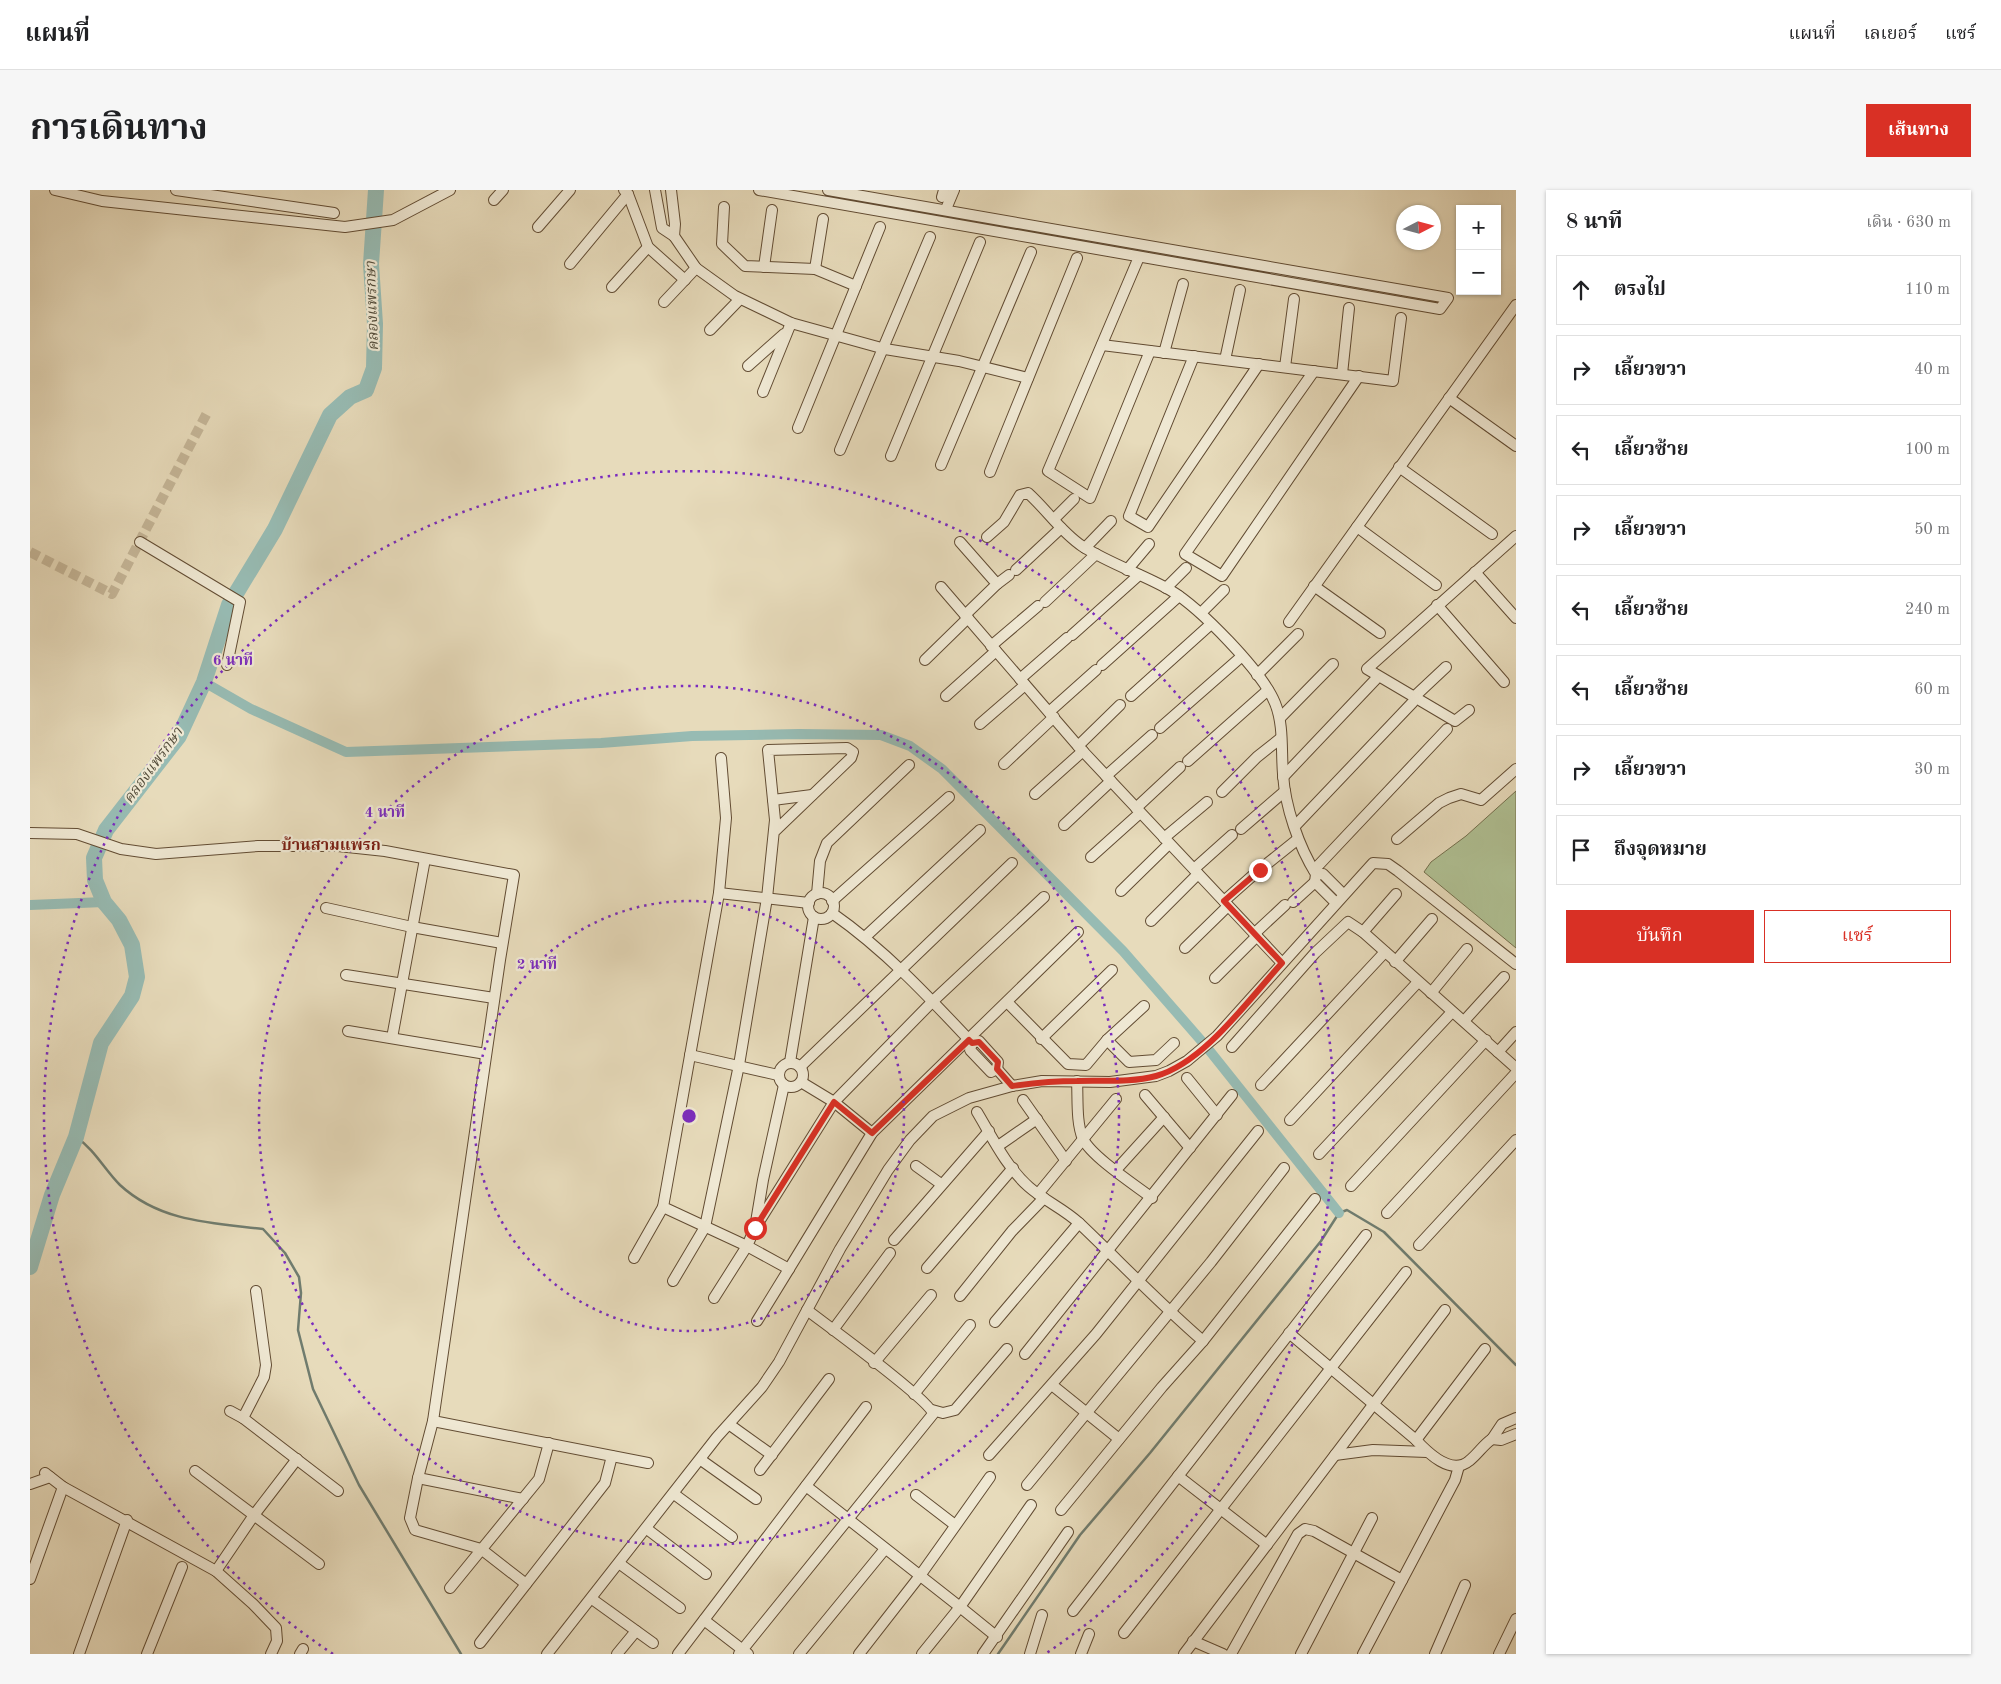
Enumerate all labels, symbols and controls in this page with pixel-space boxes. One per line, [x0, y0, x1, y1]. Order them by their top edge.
text: แผนที่ [25, 23, 90, 47]
text: แผนที่ [1788, 25, 1836, 43]
text: เลเยอร์ [1864, 25, 1917, 43]
text: แชร์ [1945, 25, 1976, 43]
button: เส้นทาง [1866, 104, 1971, 157]
text: การเดินทาง [30, 112, 208, 147]
north arrow [1396, 205, 1441, 250]
map controls [1456, 205, 1501, 295]
button: + [1456, 205, 1501, 250]
text: 8 นาที [1566, 212, 1622, 233]
text: เดิน · 630 m [1866, 215, 1951, 231]
button: − [1456, 250, 1501, 295]
water label: คลองแพรกษา [364, 260, 382, 351]
icon: ahead [1567, 276, 1595, 304]
text: ตรงไป [1614, 281, 1666, 300]
text: 110 m [1905, 282, 1950, 298]
icon: right [1567, 356, 1595, 384]
text: เลี้ยวขวา [1614, 361, 1686, 380]
text: 40 m [1914, 362, 1950, 378]
icon: left [1567, 436, 1595, 464]
text: เลี้ยวซ้าย [1614, 441, 1688, 460]
text: 100 m [1905, 442, 1950, 458]
icon: right [1567, 516, 1595, 544]
text: เลี้ยวขวา [1614, 521, 1686, 540]
text: 50 m [1914, 522, 1950, 538]
icon: left [1567, 596, 1595, 624]
text: เลี้ยวซ้าย [1614, 601, 1688, 620]
text: 240 m [1905, 602, 1950, 618]
text: 6 นาที [213, 651, 253, 669]
icon: left [1567, 676, 1595, 704]
text: เลี้ยวซ้าย [1614, 681, 1688, 700]
text: 60 m [1914, 682, 1950, 698]
water label: คลองแพรกษา [122, 725, 187, 807]
icon: right [1567, 756, 1595, 784]
text: เลี้ยวขวา [1614, 761, 1686, 780]
text: 30 m [1914, 762, 1950, 778]
text: 4 นาที [365, 803, 405, 821]
district label: บ้านสามแพรก [281, 836, 381, 854]
icon: arrive [1567, 836, 1595, 864]
text: ถึงจุดหมาย [1614, 841, 1707, 860]
route end [1249, 859, 1272, 882]
button: บันทึก [1566, 910, 1754, 963]
button: แชร์ [1764, 910, 1951, 963]
text: 2 นาที [517, 955, 557, 973]
centre of rings [680, 1107, 698, 1125]
route start [744, 1217, 767, 1240]

